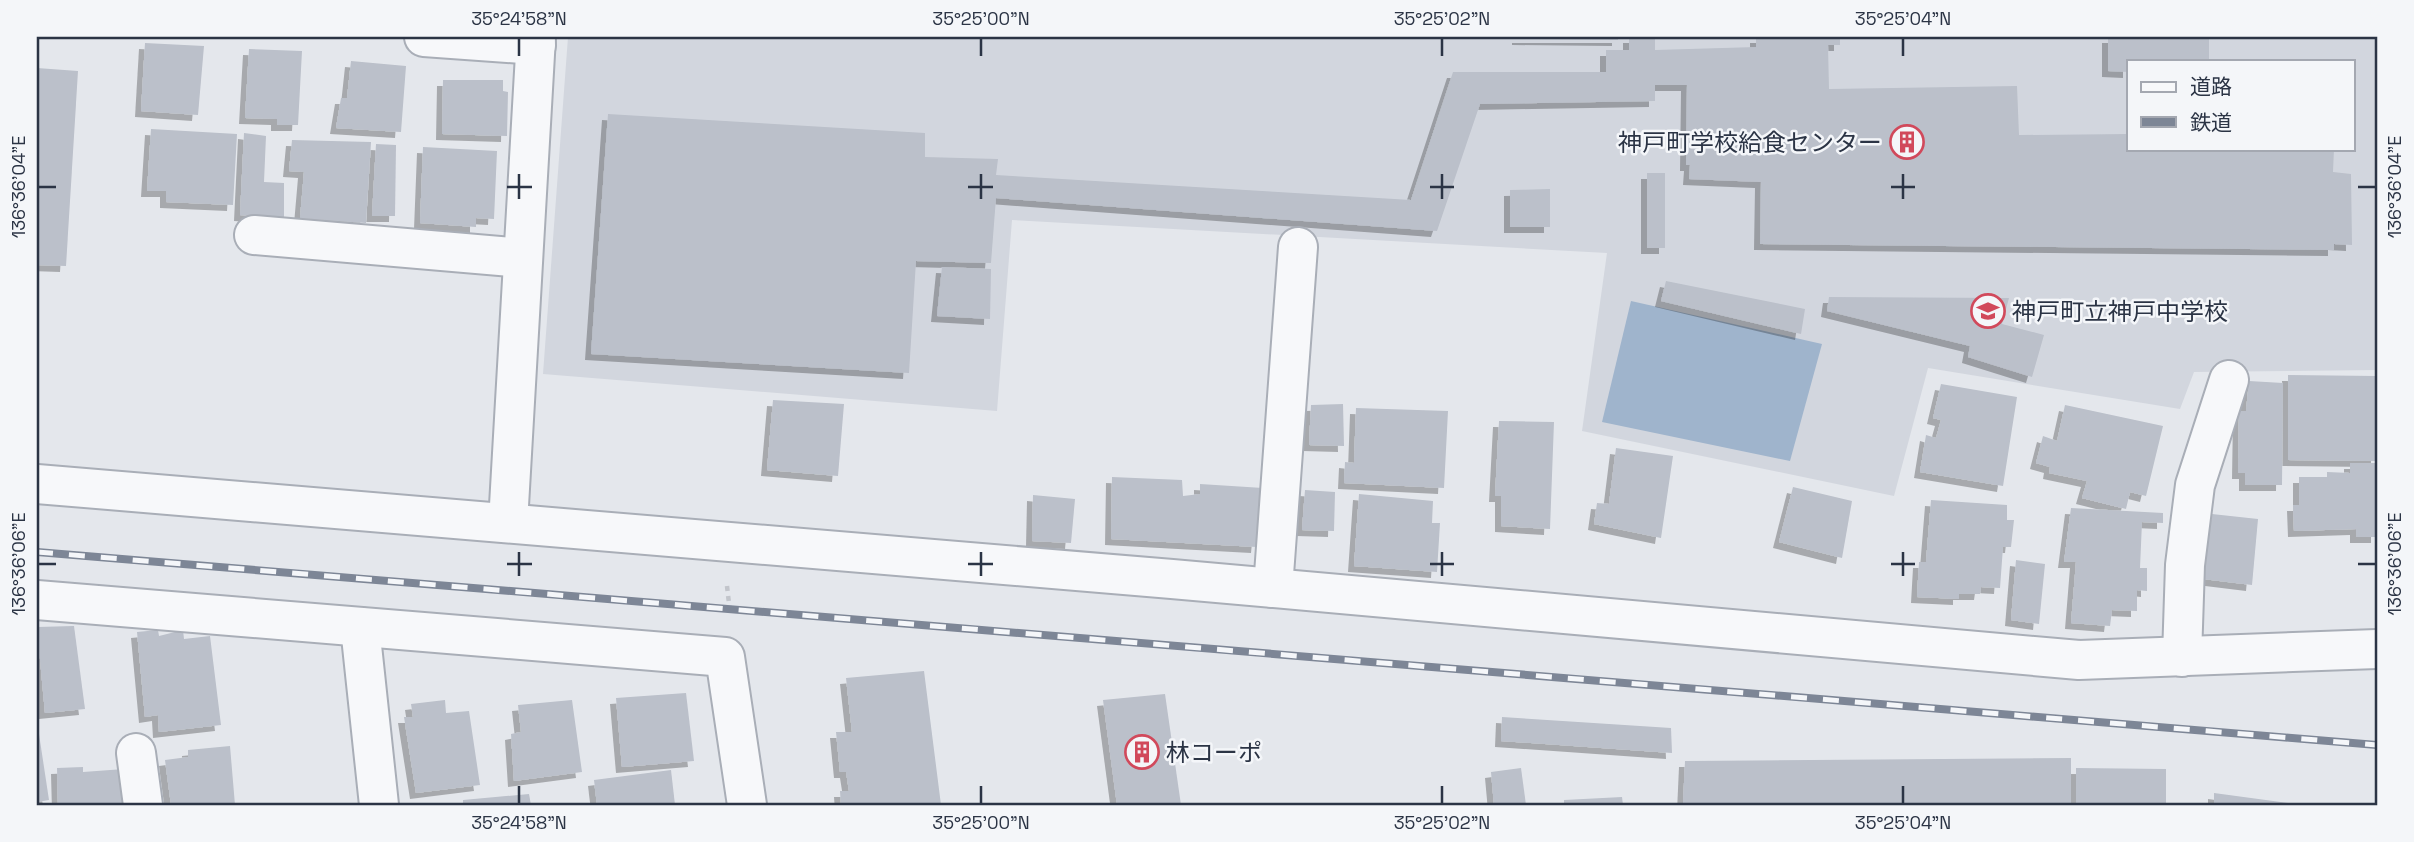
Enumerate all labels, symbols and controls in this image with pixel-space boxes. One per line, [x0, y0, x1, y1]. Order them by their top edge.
text: 35°24'58"N [471, 7, 567, 30]
text: 35°25'00"N [932, 7, 1030, 30]
text: 35°25'02"N [1394, 7, 1490, 30]
text: 35°25'04"N [1855, 7, 1951, 30]
legend [2127, 60, 2354, 150]
text: 道路 [2190, 73, 2232, 100]
text: 鉄道 [2190, 109, 2232, 136]
building icon: 神戸町学校給食センター [1888, 123, 1926, 161]
place label: 神戸町学校給食センター [1618, 127, 1882, 158]
text: 136°36'04"E [7, 136, 30, 238]
text: 136°36'04"E [2383, 136, 2406, 238]
school or university icon: 神戸町立神戸中学校 [1969, 292, 2007, 330]
place label: 神戸町立神戸中学校 [2012, 296, 2228, 327]
text: 136°36'06"E [7, 512, 30, 616]
text: 136°36'06"E [2383, 512, 2406, 616]
building icon: 林コーポ [1123, 733, 1161, 771]
place label: 林コーポ [1166, 737, 1262, 768]
text: 35°24'58"N [471, 811, 567, 834]
text: 35°25'00"N [932, 811, 1030, 834]
text: 35°25'02"N [1394, 811, 1490, 834]
text: 35°25'04"N [1855, 811, 1951, 834]

